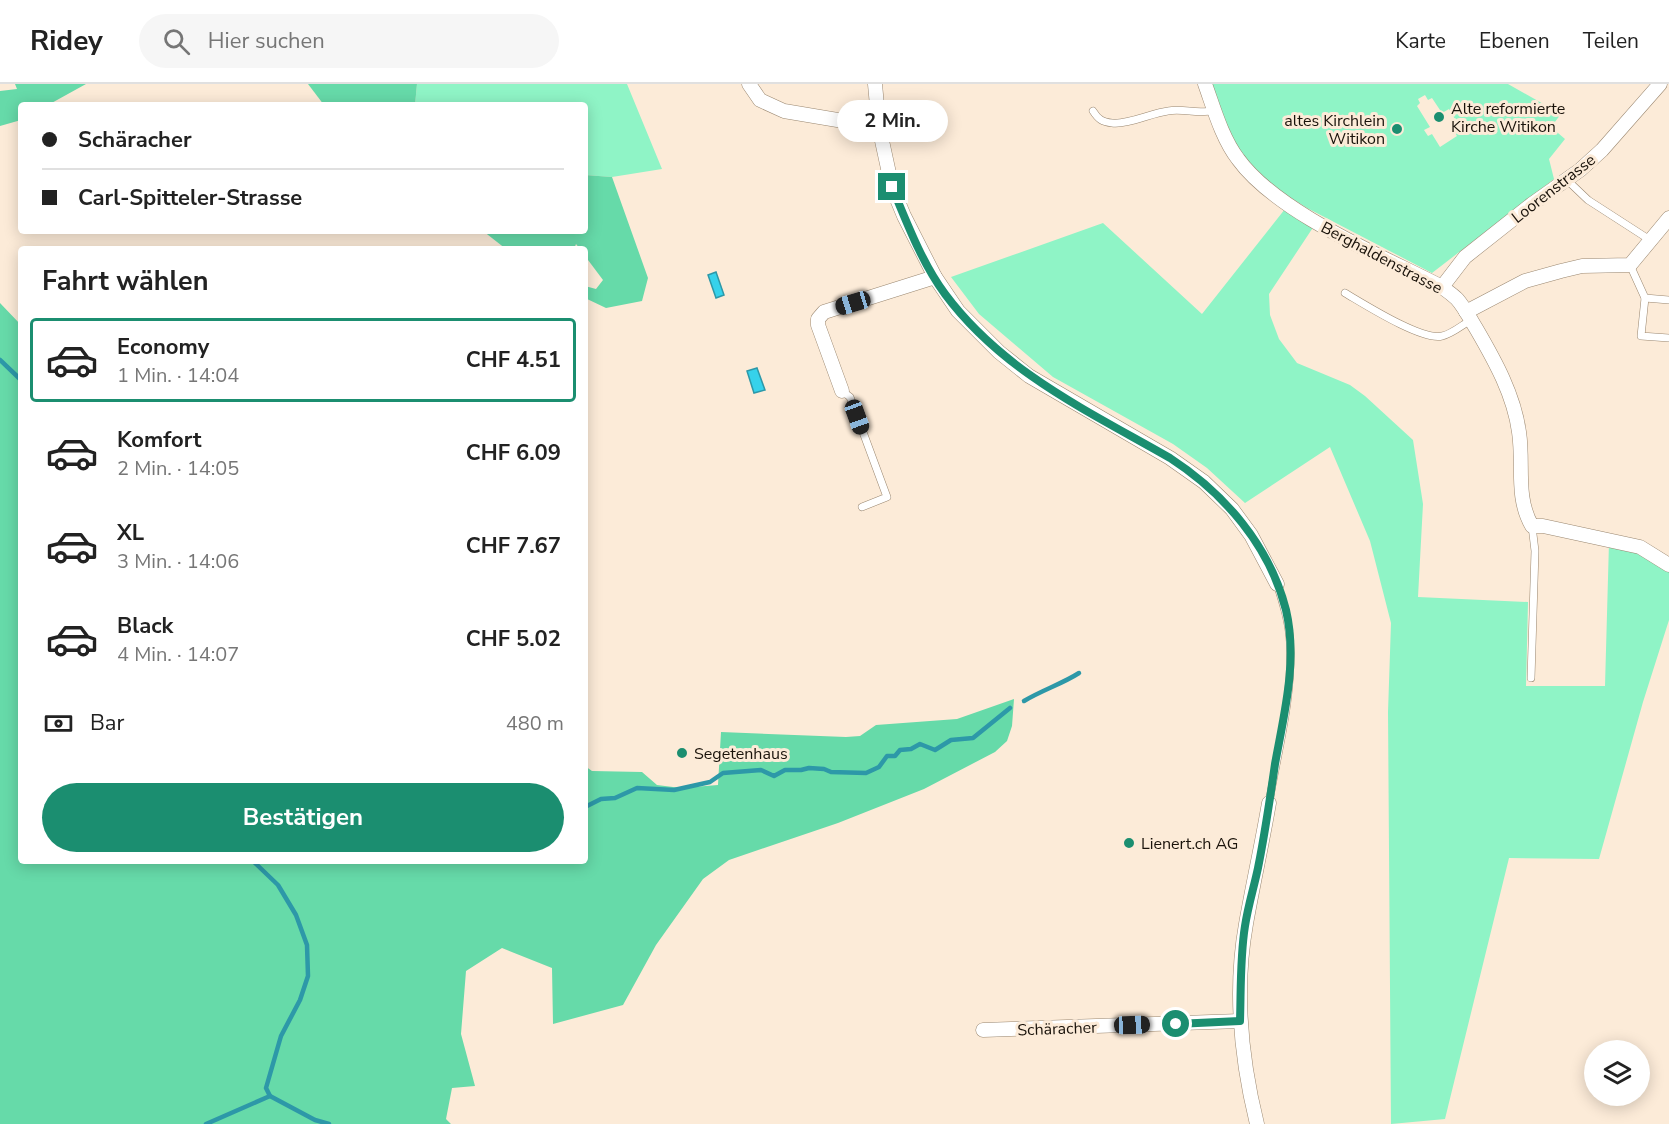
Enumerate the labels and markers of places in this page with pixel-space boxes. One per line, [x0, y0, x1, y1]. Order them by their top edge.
place label: Alte reformierte Kirche Witikon [1451, 98, 1565, 138]
place label: altes Kirchlein Witikon [1284, 110, 1385, 150]
marker: Alte reformierte Kirche Witikon [1432, 110, 1446, 124]
marker: altes Kirchlein Witikon [1390, 122, 1404, 136]
place label: Segetenhaus [694, 743, 788, 765]
marker: Segetenhaus [675, 746, 689, 760]
place label: Lienert.ch AG [1141, 833, 1238, 855]
marker: Lienert.ch AG [1122, 836, 1136, 850]

